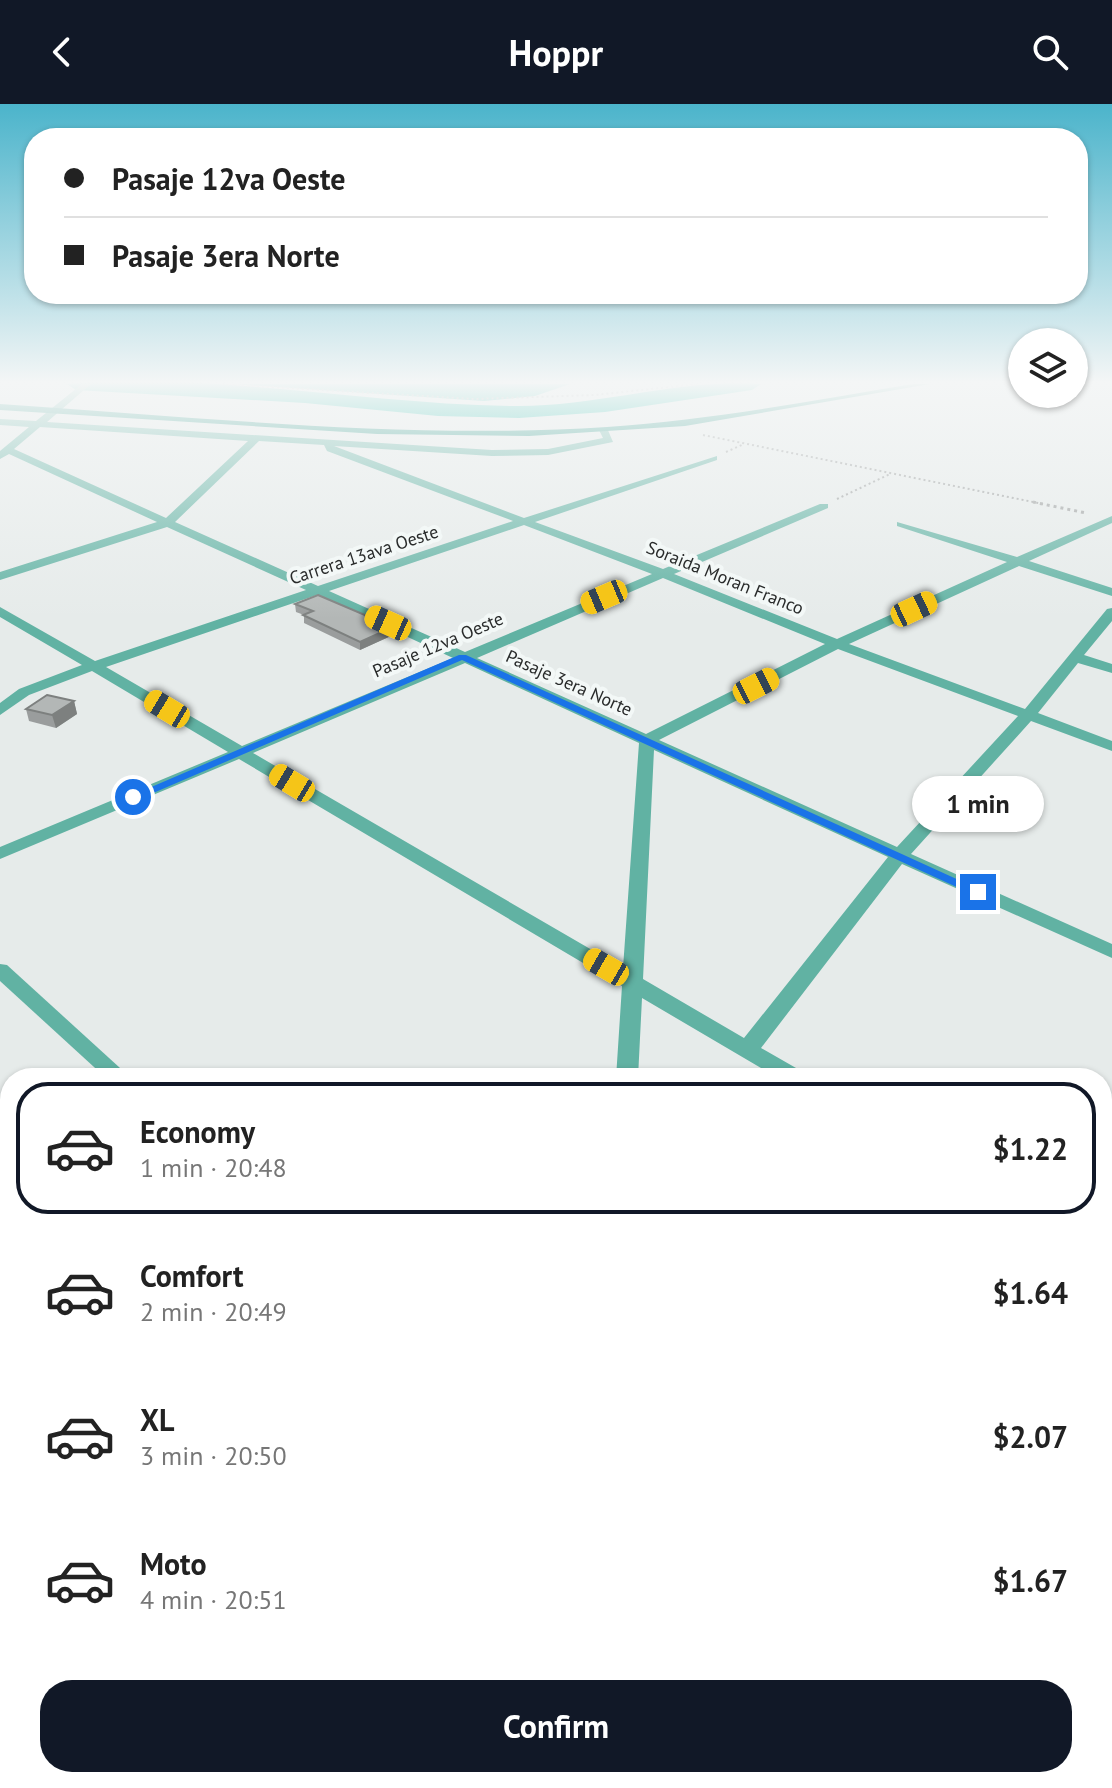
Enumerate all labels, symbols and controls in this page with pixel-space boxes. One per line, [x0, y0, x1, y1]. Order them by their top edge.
text: Hoppr [509, 29, 603, 76]
icon: back [40, 30, 84, 74]
icon: search [1028, 30, 1072, 74]
text: Pasaje 12va Oeste [112, 159, 346, 198]
text: Pasaje 3era Norte [112, 236, 340, 275]
map controls [1008, 328, 1088, 408]
button: layers [1008, 328, 1088, 408]
street label: Carrera 13ava Oeste [286, 520, 441, 589]
street label: Soraida Moran Franco [643, 535, 807, 620]
car [577, 577, 631, 617]
car [887, 588, 941, 630]
car [361, 602, 415, 644]
street label: Pasaje 12va Oeste [369, 607, 507, 682]
street label: Pasaje 3era Norte [502, 644, 636, 721]
car [729, 664, 783, 708]
car [140, 686, 194, 732]
car [265, 760, 319, 806]
callout: 1 min [912, 776, 1044, 832]
route start [115, 779, 151, 815]
text: 1 min [946, 787, 1010, 820]
route end [960, 874, 996, 910]
car [579, 945, 633, 989]
icon: car [44, 1112, 116, 1184]
text: Economy [140, 1112, 255, 1151]
text: $1.22 [993, 1129, 1068, 1168]
text: 1 min · 20:48 [140, 1151, 287, 1184]
icon: car [44, 1256, 116, 1328]
text: Comfort [140, 1256, 243, 1295]
text: $1.64 [993, 1273, 1068, 1312]
text: 2 min · 20:49 [140, 1295, 287, 1328]
icon: car [44, 1400, 116, 1472]
text: XL [140, 1400, 174, 1439]
text: $2.07 [993, 1417, 1068, 1456]
text: 3 min · 20:50 [140, 1439, 287, 1472]
icon: car [44, 1544, 116, 1616]
text: Moto [140, 1544, 207, 1583]
text: $1.67 [993, 1561, 1068, 1600]
text: 4 min · 20:51 [140, 1583, 287, 1616]
button: Confirm [40, 1680, 1072, 1772]

